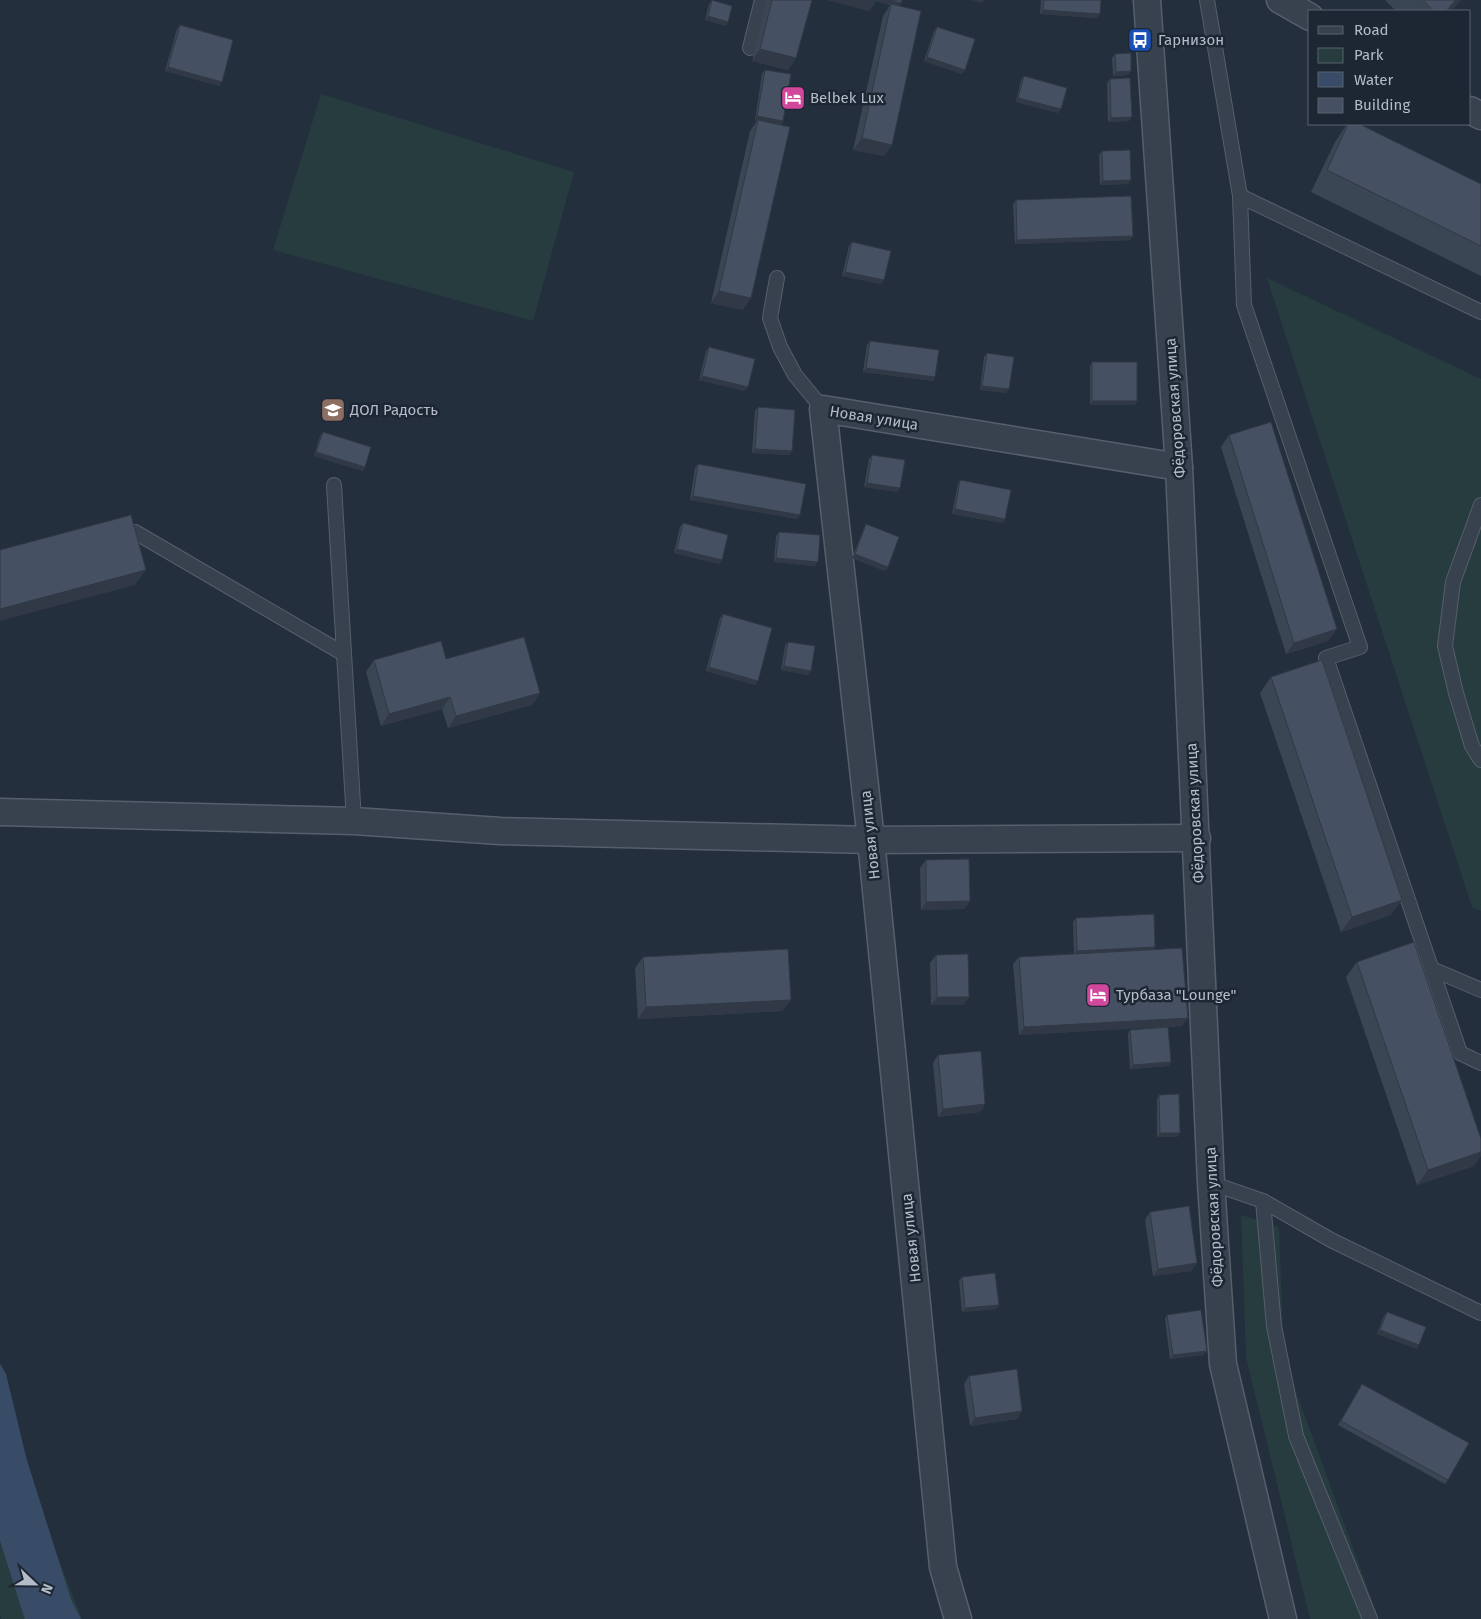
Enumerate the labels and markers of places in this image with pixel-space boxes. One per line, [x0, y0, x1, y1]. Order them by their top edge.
bus stop icon: Гарнизон [1127, 27, 1153, 53]
place label: Гарнизон [1158, 31, 1224, 49]
hotel icon: Belbek Lux [780, 85, 806, 111]
place label: Belbek Lux [810, 89, 884, 107]
school or university icon: ДОЛ Радость [320, 397, 346, 423]
place label: ДОЛ Радость [349, 401, 438, 419]
hotel icon: Турбаза "Lounge" [1085, 982, 1111, 1008]
place label: Турбаза "Lounge" [1116, 986, 1237, 1004]

